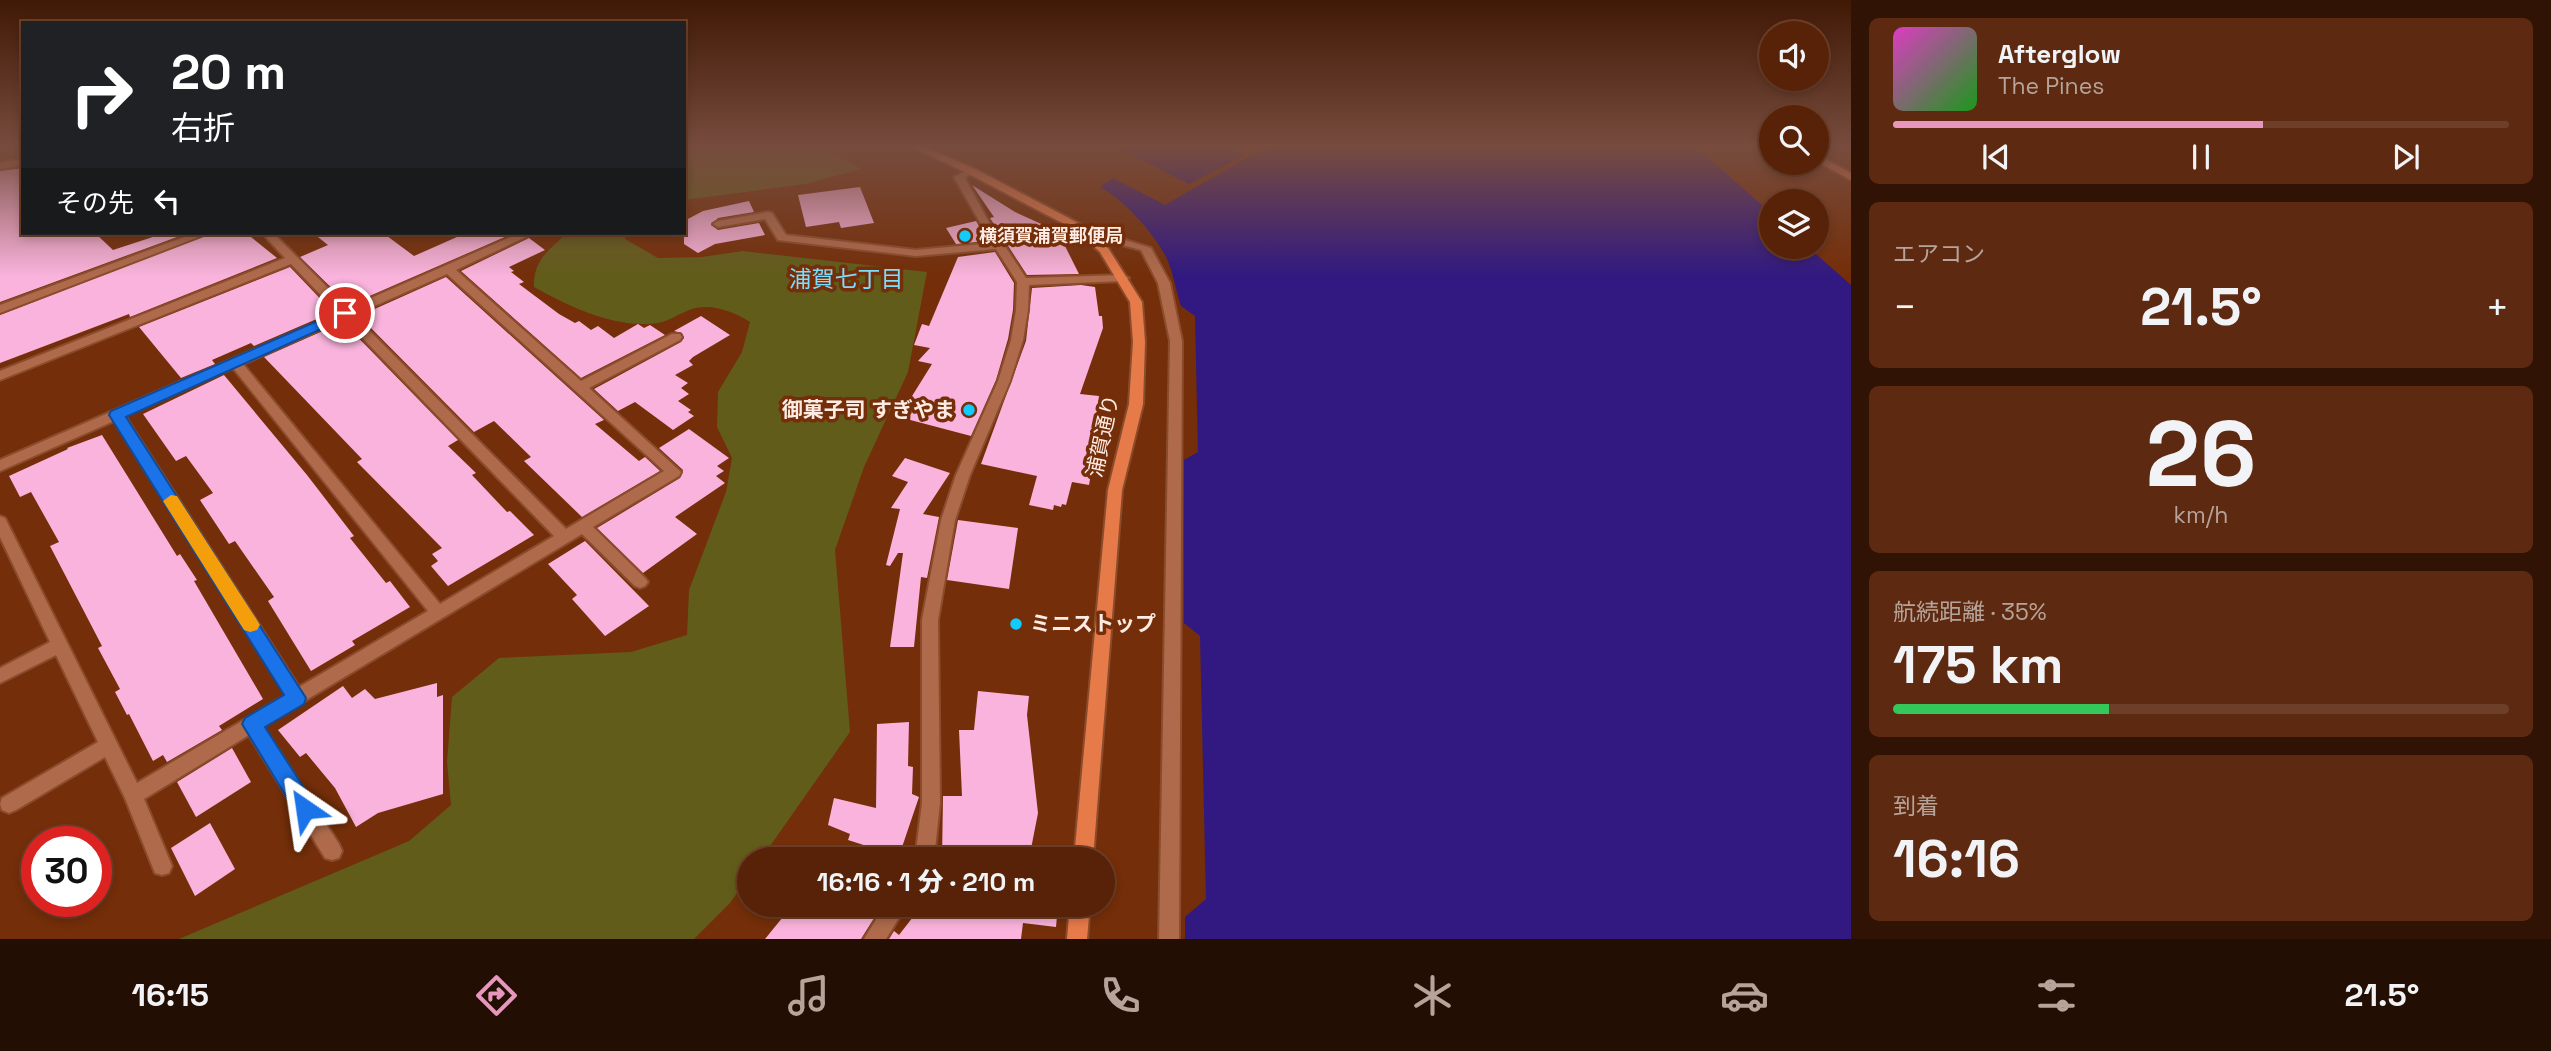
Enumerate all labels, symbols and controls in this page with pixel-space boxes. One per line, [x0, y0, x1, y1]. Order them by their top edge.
map controls [1759, 21, 1829, 259]
button: sound [1759, 21, 1829, 91]
text: Afterglow [1998, 37, 2121, 71]
text: 20 m [171, 41, 286, 103]
icon: right [56, 49, 147, 140]
text: The Pines [1998, 71, 2104, 101]
button: search [1759, 105, 1829, 175]
text: 右折 [171, 108, 235, 148]
icon: previous [1977, 138, 2015, 176]
icon: pause [2182, 138, 2220, 176]
icon: next [2387, 138, 2425, 176]
icon: left [148, 182, 186, 220]
text: その先 [56, 186, 134, 220]
button: layers [1759, 189, 1829, 259]
place label: 横須賀浦賀郵便局 [979, 224, 1123, 247]
marker: 横須賀浦賀郵便局 [957, 228, 973, 244]
text: エアコン [1893, 239, 1985, 269]
district label: 浦賀七丁目 [789, 264, 904, 294]
text: 21.5° [2140, 274, 2262, 340]
pin [315, 283, 375, 343]
text: − [1893, 283, 1917, 331]
text: + [2485, 283, 2509, 331]
icon: arrive [326, 294, 364, 332]
street label: 浦賀通り [1081, 392, 1124, 480]
place label: 御菓子司 すぎやま [782, 396, 955, 423]
text: 26 [2146, 396, 2256, 513]
marker: 御菓子司 すぎやま [961, 402, 977, 418]
text: km/h [2174, 500, 2228, 530]
text: 航続距離 · 35% [1893, 597, 2047, 627]
place label: ミニストップ [1030, 610, 1156, 637]
marker: ミニストップ [1008, 616, 1024, 632]
text: 175 km [1893, 632, 2063, 698]
position arrow [268, 772, 342, 846]
text: 到着 [1893, 791, 1939, 821]
speed limit sign: 30 [21, 826, 112, 917]
text: 16:16 [1893, 826, 2020, 892]
text: 16:16 · 1 分 · 210 m [817, 865, 1035, 899]
icon: directions [472, 971, 521, 1020]
icon: music [784, 971, 833, 1020]
icon: phone [1096, 971, 1145, 1020]
icon: climate [1408, 971, 1457, 1020]
icon: car [1720, 971, 1769, 1020]
icon: filters [2032, 971, 2081, 1020]
text: 16:15 [132, 975, 209, 1015]
text: 21.5° [2345, 975, 2419, 1015]

